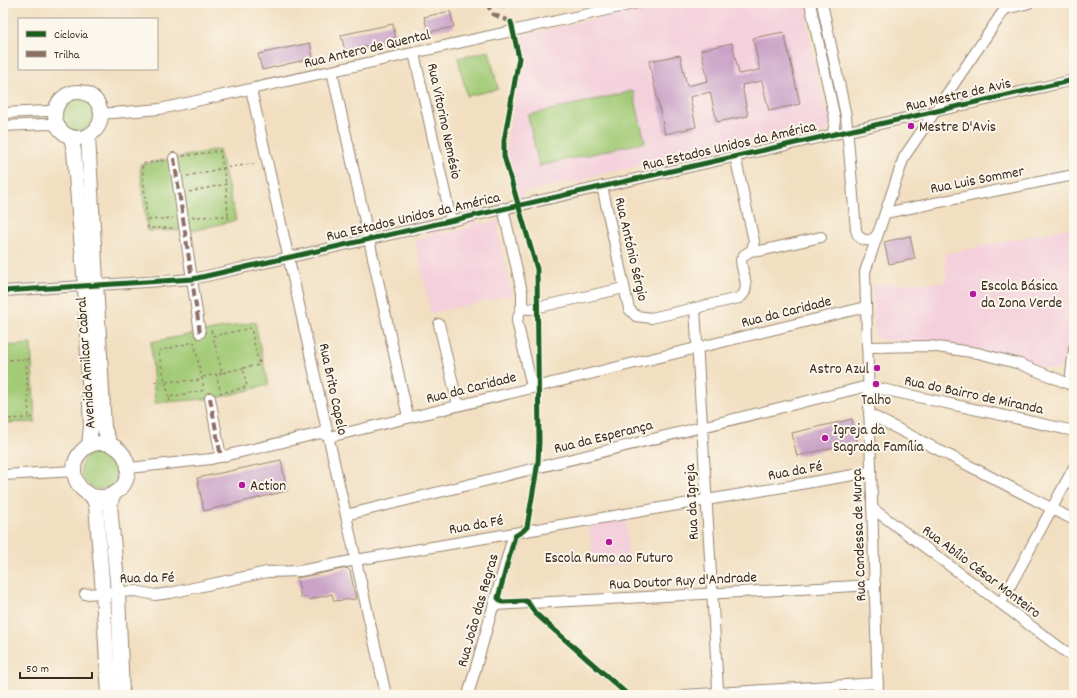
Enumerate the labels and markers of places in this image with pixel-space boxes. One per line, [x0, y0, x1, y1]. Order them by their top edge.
place label: Mestre D'Avis [919, 117, 996, 139]
marker: Mestre D'Avis [906, 121, 916, 131]
place label: Escola Básica da Zona Verde [981, 276, 1063, 315]
marker: Escola Básica da Zona Verde [968, 289, 978, 299]
place label: Astro Azul [809, 359, 869, 381]
marker: Astro Azul [872, 363, 882, 373]
marker: Talho [871, 379, 881, 389]
place label: Talho [861, 390, 891, 412]
place label: Igreja da Sagrada Família [833, 420, 924, 459]
marker: Igreja da Sagrada Família [820, 433, 830, 443]
place label: Action [250, 476, 286, 498]
marker: Action [237, 480, 247, 490]
marker: Escola Rumo ao Futuro [604, 537, 614, 547]
place label: Escola Rumo ao Futuro [545, 548, 674, 570]

